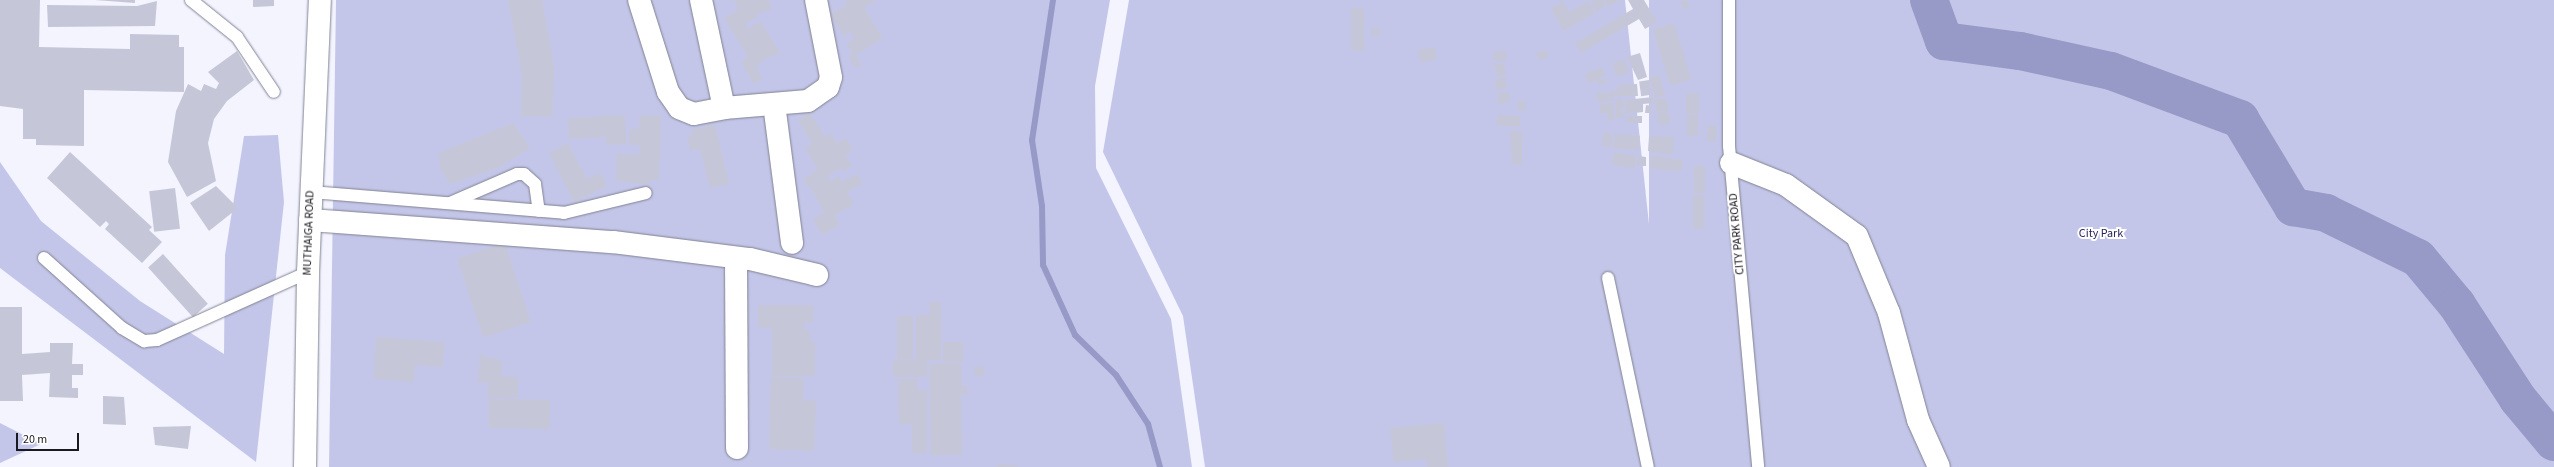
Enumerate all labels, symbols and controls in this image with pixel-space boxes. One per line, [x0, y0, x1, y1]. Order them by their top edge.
street label: MUTHAIGA ROAD [300, 190, 318, 276]
street label: CITY PARK ROAD [1726, 193, 1748, 275]
park label: City Park [2079, 227, 2123, 241]
scale bar [18, 425, 81, 451]
text: 20 m [23, 431, 47, 448]

